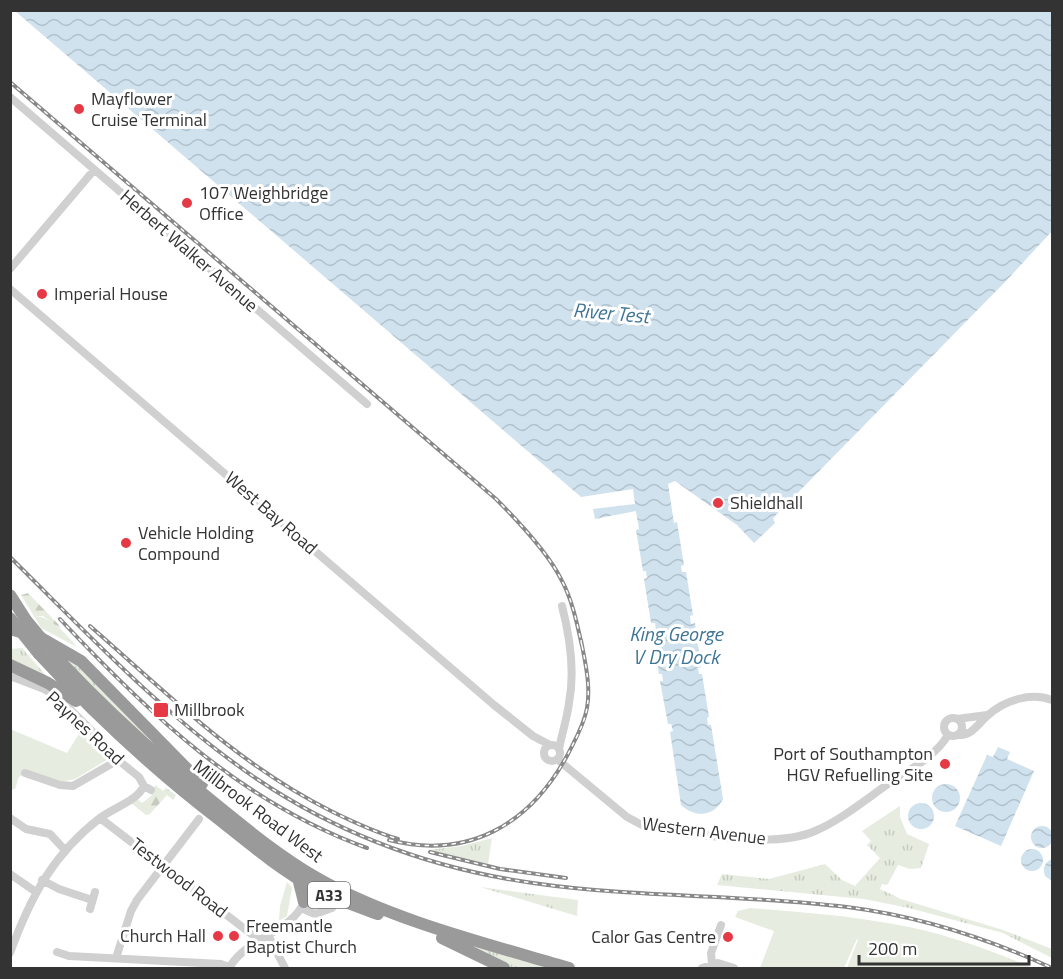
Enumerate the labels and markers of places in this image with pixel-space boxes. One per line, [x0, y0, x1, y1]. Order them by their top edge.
place label: Mayflower Cruise Terminal [91, 85, 207, 133]
marker: Mayflower Cruise Terminal [72, 102, 86, 116]
place label: 107 Weighbridge Office [199, 179, 328, 227]
marker: 107 Weighbridge Office [180, 196, 194, 210]
place label: Imperial House [54, 280, 168, 307]
marker: Imperial House [35, 287, 49, 301]
place label: Shieldhall [730, 489, 803, 516]
marker: Shieldhall [711, 496, 725, 510]
place label: Vehicle Holding Compound [138, 519, 254, 567]
marker: Vehicle Holding Compound [119, 536, 133, 550]
place label: Millbrook [174, 696, 245, 723]
marker: Millbrook [152, 701, 170, 719]
place label: Port of Southampton HGV Refuelling Site [773, 740, 933, 788]
marker: Port of Southampton HGV Refuelling Site [938, 757, 952, 771]
place label: Freemantle Baptist Church [246, 912, 357, 960]
place label: Church Hall [120, 922, 206, 949]
place label: Calor Gas Centre [591, 923, 716, 950]
marker: Church Hall [211, 929, 225, 943]
marker: Freemantle Baptist Church [227, 929, 241, 943]
marker: Calor Gas Centre [721, 930, 735, 944]

